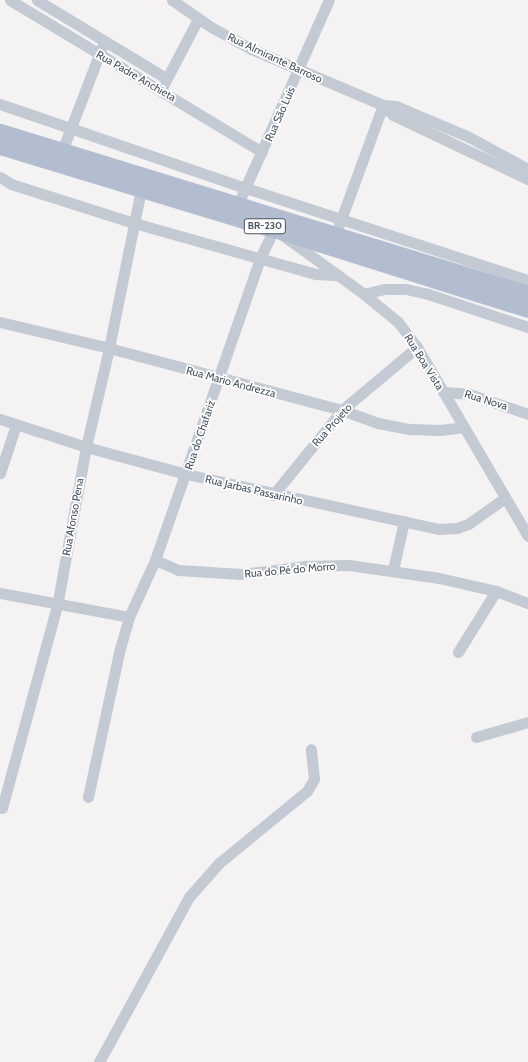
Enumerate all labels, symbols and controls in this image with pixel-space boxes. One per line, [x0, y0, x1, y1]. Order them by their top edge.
street label: Rua Almirante Barroso [225, 30, 325, 86]
street label: Rua Padre Anchieta [94, 48, 178, 104]
street label: Rua São Luis [262, 85, 298, 143]
road number: BR-230 [243, 218, 287, 234]
street label: Rua Boa Vista [402, 332, 446, 392]
street label: Rua Mario Andrezza [185, 364, 277, 400]
street label: Rua Nova [463, 387, 509, 413]
street label: Rua do Chafariz [182, 399, 218, 471]
street label: Rua Projeto [309, 401, 355, 449]
street label: Rua Jarbas Passarinho [204, 472, 304, 508]
street label: Rua Afonso Pena [60, 477, 86, 557]
street label: Rua do Pé do Morro [244, 559, 336, 581]

